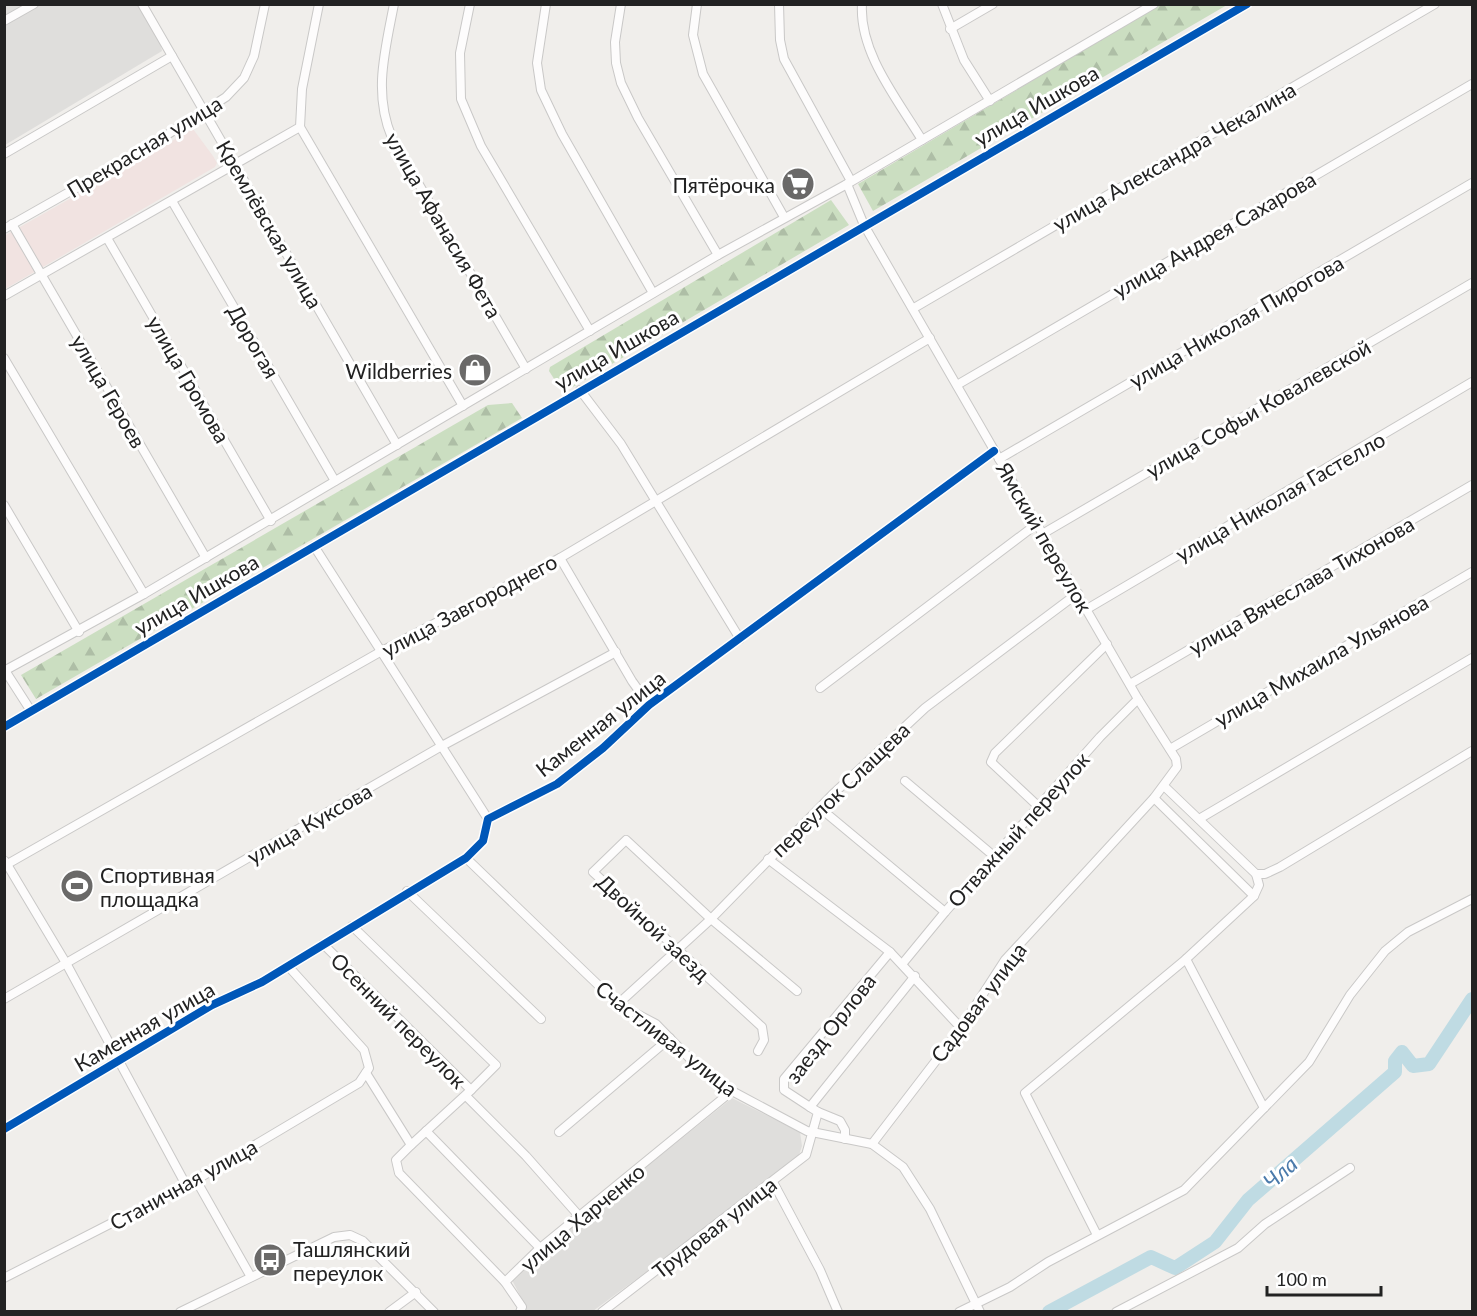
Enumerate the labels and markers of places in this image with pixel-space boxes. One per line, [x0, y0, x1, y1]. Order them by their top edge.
supermarket icon: Пятёрочка [780, 166, 816, 202]
place label: Пятёрочка [672, 172, 775, 197]
shop icon: Wildberries [457, 352, 493, 388]
place label: Wildberries [345, 358, 452, 383]
place label: Спортивная площадка [100, 862, 215, 911]
sports icon: Спортивная площадка [59, 868, 95, 904]
place label: Ташлянский переулок [293, 1236, 410, 1285]
bus stop icon: Ташлянский переулок [252, 1242, 288, 1278]

